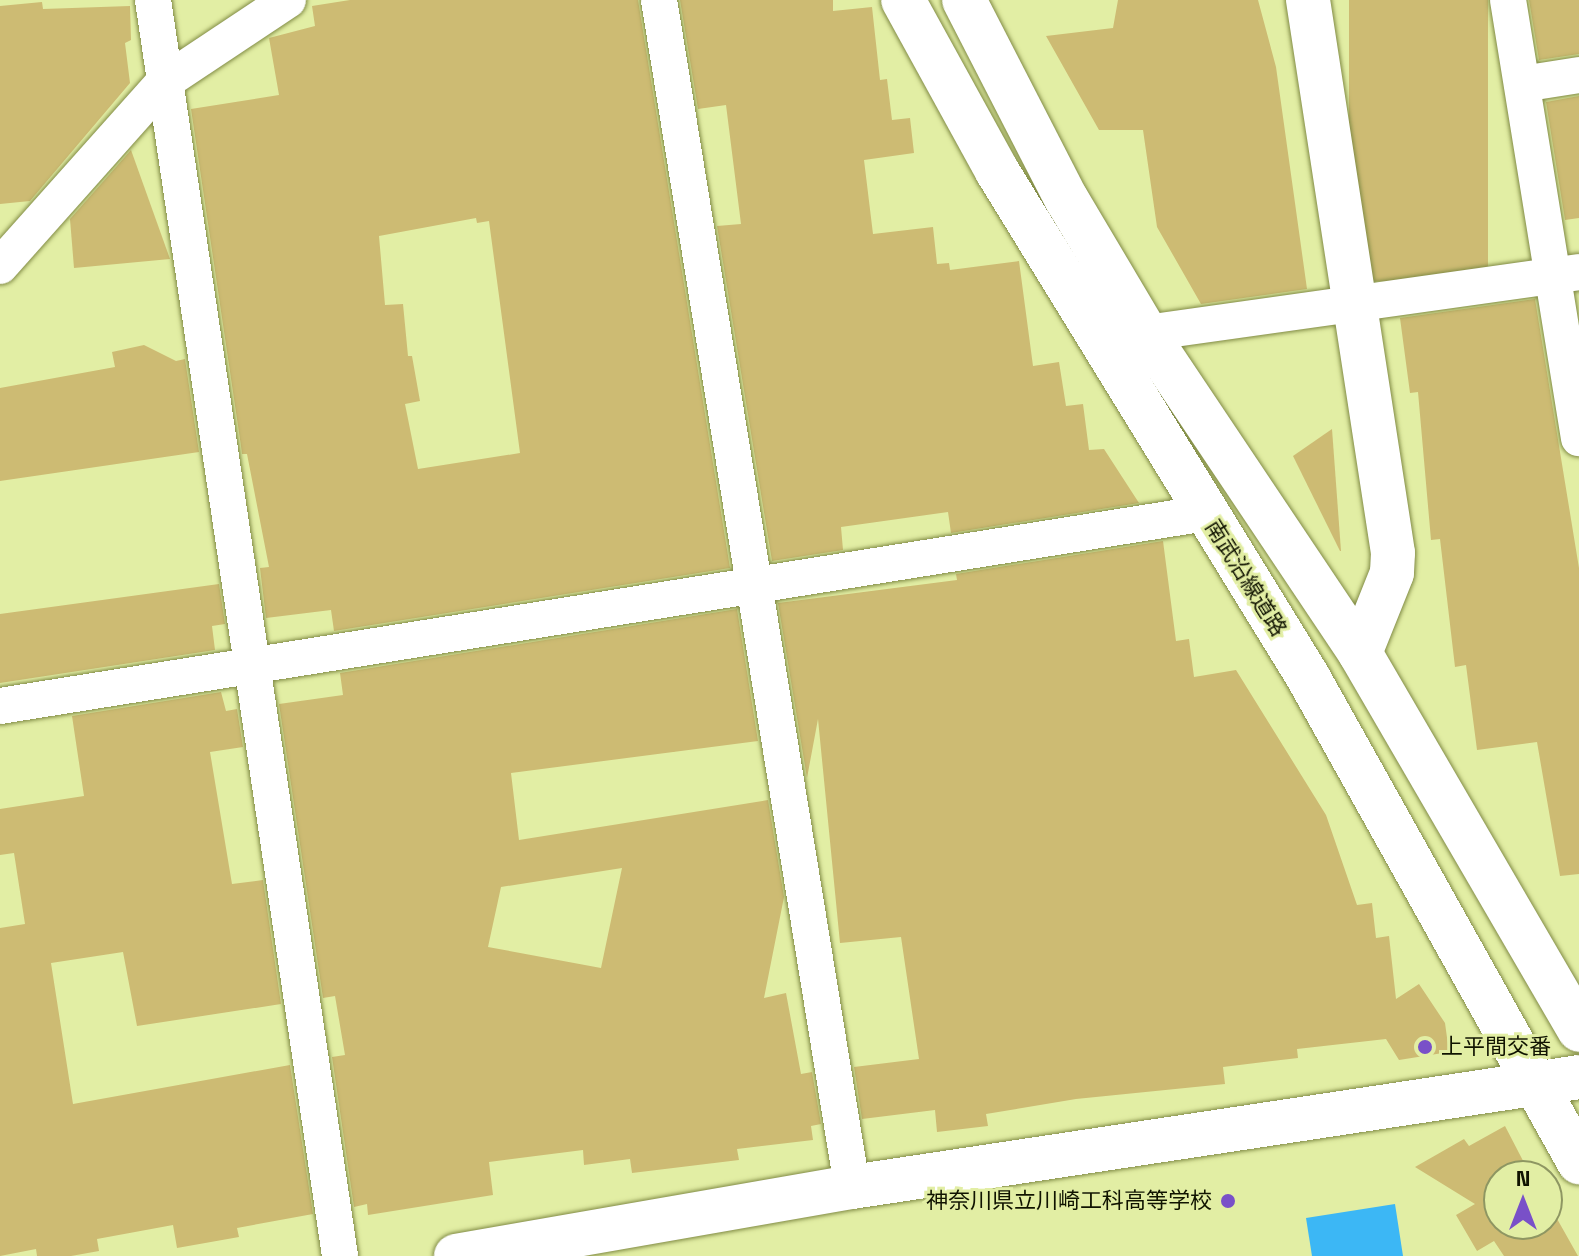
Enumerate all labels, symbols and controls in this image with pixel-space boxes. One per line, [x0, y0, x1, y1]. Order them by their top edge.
street label: 南武沿線道路 [1200, 515, 1292, 641]
place label: 上平間交番 [1441, 1034, 1551, 1060]
marker: 上平間交番 [1416, 1038, 1434, 1056]
north arrow [1483, 1160, 1563, 1240]
text: N [1516, 1164, 1530, 1192]
place label: 神奈川県立川崎工科高等学校 [926, 1188, 1212, 1214]
marker: 神奈川県立川崎工科高等学校 [1219, 1192, 1237, 1210]

